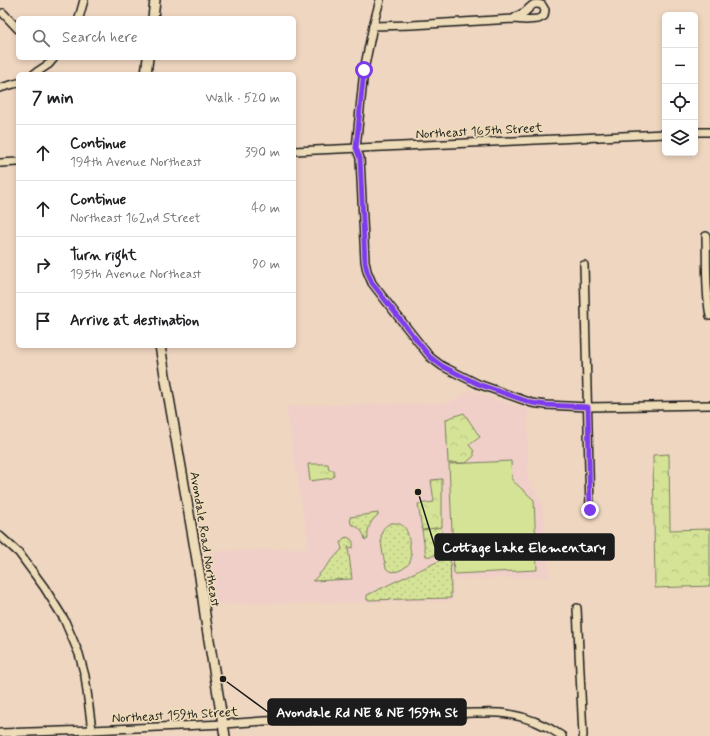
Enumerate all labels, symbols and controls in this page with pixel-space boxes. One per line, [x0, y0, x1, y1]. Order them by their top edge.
map controls [662, 12, 698, 156]
button: + [662, 12, 698, 48]
search box [16, 16, 296, 60]
icon: search [30, 27, 52, 49]
text: Search here [62, 28, 138, 48]
button: − [662, 48, 698, 84]
route start [355, 61, 373, 79]
button: locate [662, 84, 698, 120]
text: 7 min [32, 87, 74, 109]
text: Walk · 520 m [206, 90, 280, 107]
street label: Northeast 165th Street [415, 120, 543, 143]
button: layers [662, 120, 698, 156]
text: Continue [70, 134, 126, 154]
icon: ahead [32, 142, 54, 164]
text: 390 m [245, 144, 280, 161]
text: 194th Avenue Northeast [70, 154, 202, 171]
text: Continue [70, 190, 126, 210]
icon: ahead [32, 198, 54, 220]
text: 40 m [251, 200, 280, 217]
text: Northeast 162nd Street [70, 210, 201, 227]
text: Turn right [70, 246, 137, 266]
icon: right [32, 254, 54, 276]
text: 90 m [252, 256, 280, 273]
text: 195th Avenue Northeast [70, 266, 201, 283]
icon: arrive [32, 310, 54, 332]
text: Arrive at destination [70, 311, 199, 331]
street label: Avondale Road Northeast [185, 470, 224, 608]
route end [581, 501, 599, 519]
callout: Cottage Lake Elementary [435, 534, 614, 560]
text: Cottage Lake Elementary [442, 539, 606, 558]
callout: Avondale Rd NE & NE 159th St [268, 699, 466, 725]
street label: Northeast 159th Street [111, 704, 239, 727]
text: Avondale Rd NE & NE 159th St [276, 704, 458, 722]

